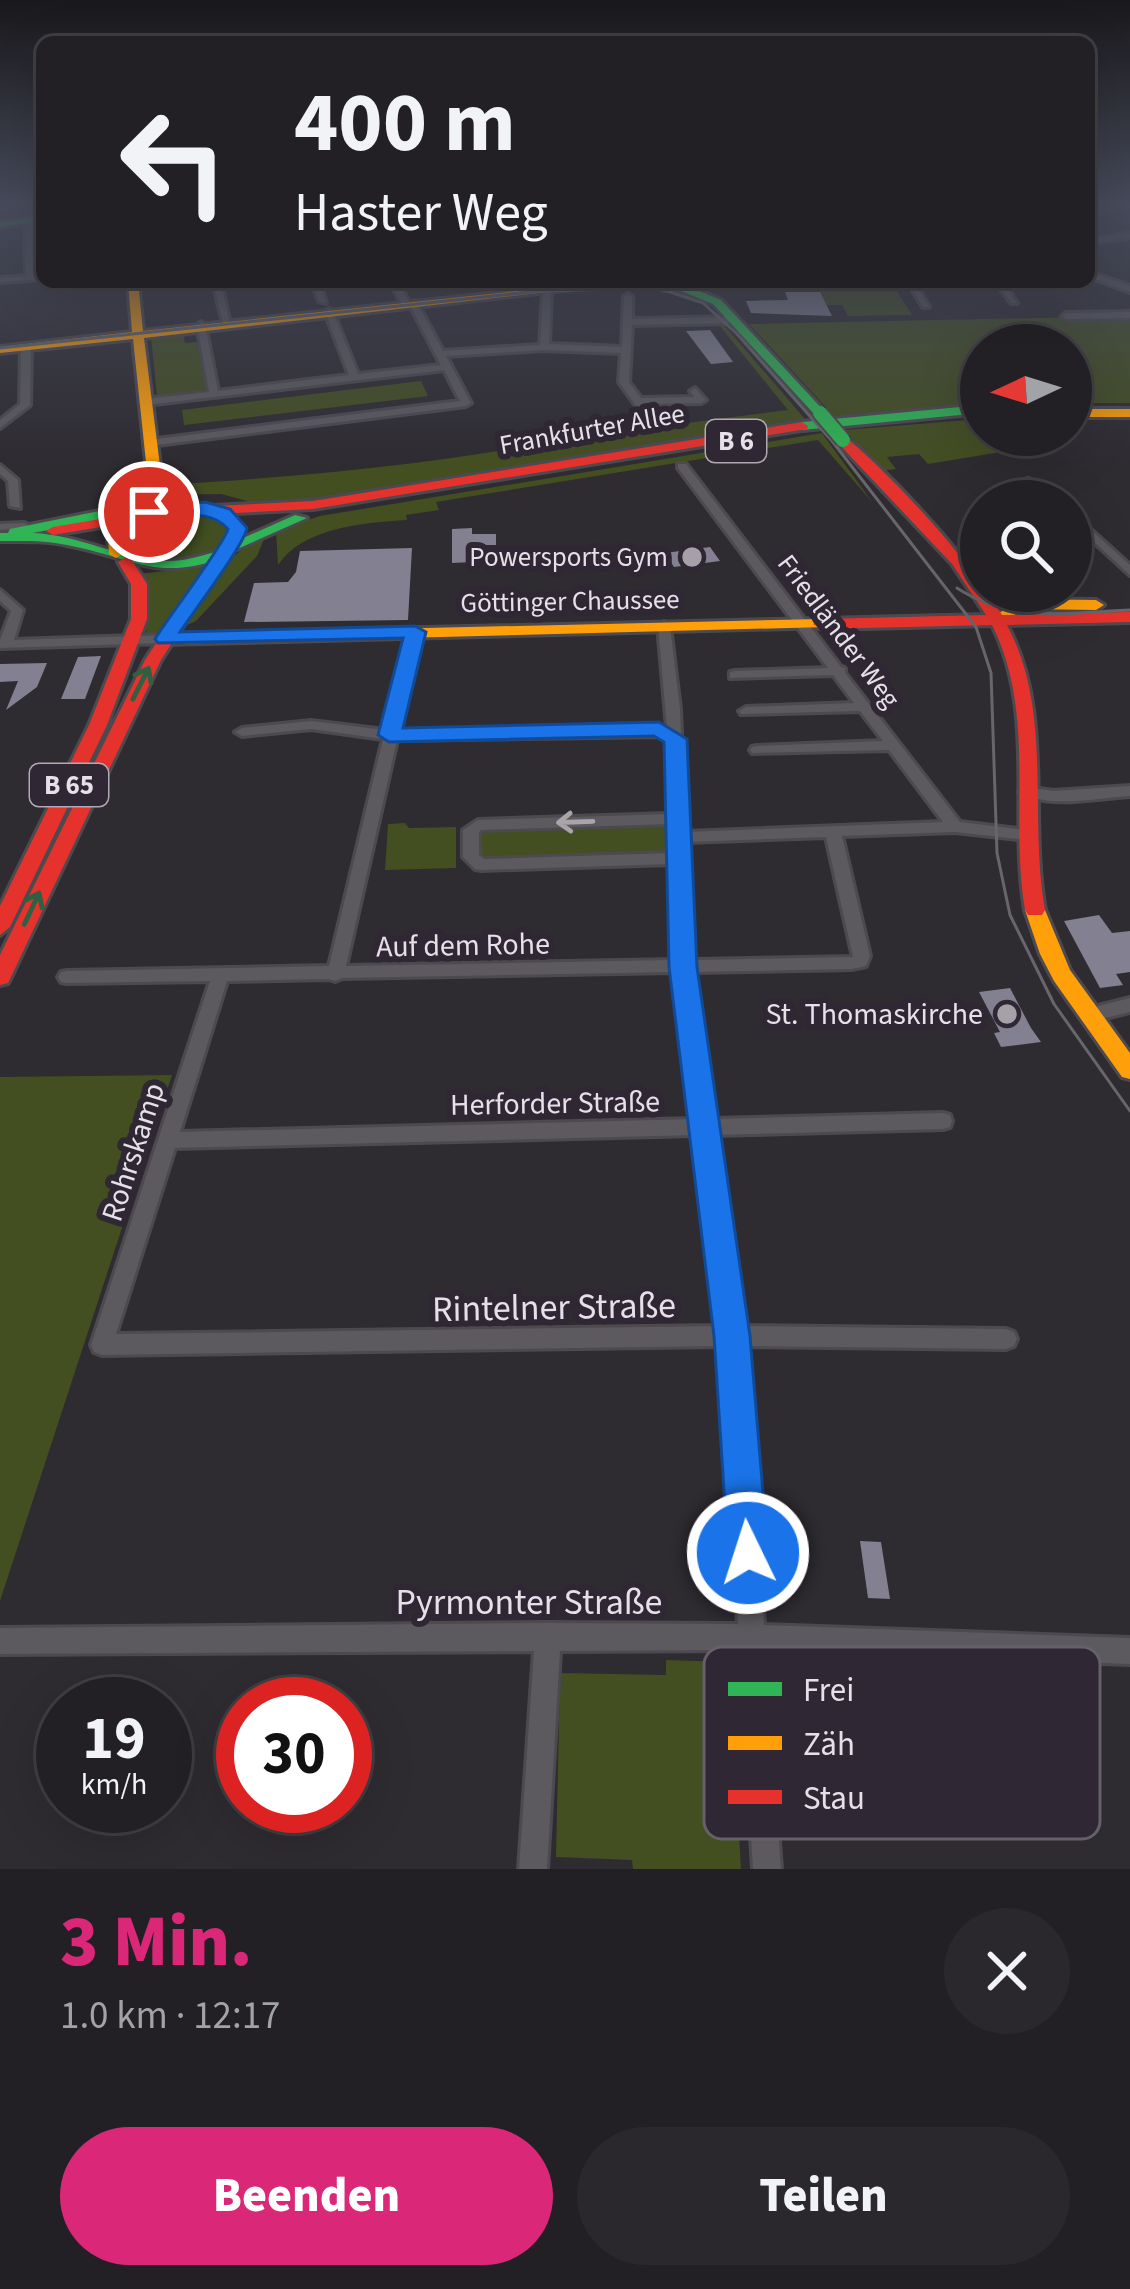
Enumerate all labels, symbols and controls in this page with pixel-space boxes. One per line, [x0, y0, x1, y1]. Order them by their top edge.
text: 400 m [294, 64, 516, 184]
icon: left [96, 84, 252, 240]
text: Haster Weg [294, 175, 548, 252]
north arrow [960, 324, 1092, 456]
map controls [960, 324, 1092, 612]
street label: Frankfurter Allee [496, 394, 688, 465]
road number: B 6 [706, 420, 766, 462]
pin [98, 461, 200, 563]
icon: arrive [116, 479, 182, 545]
button: search [960, 480, 1092, 612]
place label: Powersports Gym [469, 538, 668, 577]
marker: Powersports Gym [679, 544, 705, 570]
street label: Friedländer Weg [768, 546, 910, 717]
street label: Göttinger Chaussee [460, 580, 680, 623]
one-way arrow [131, 666, 154, 701]
road number: B 65 [30, 764, 108, 806]
one-way arrow [556, 811, 595, 834]
one-way arrow [22, 891, 44, 927]
street label: Auf dem Rohe [376, 922, 550, 969]
place label: St. Thomaskirche [765, 993, 983, 1036]
marker: St. Thomaskirche [994, 1001, 1020, 1027]
street label: Rohrskamp [91, 1077, 176, 1227]
street label: Herforder Straße [450, 1080, 660, 1127]
street label: Rintelner Straße [432, 1280, 676, 1335]
position arrow [685, 1490, 811, 1616]
street label: Pyrmonter Straße [396, 1577, 662, 1628]
legend [704, 1647, 1100, 1839]
text: Frei [803, 1667, 854, 1714]
speed limit sign: 30 [216, 1677, 372, 1833]
text: 19 [82, 1697, 146, 1782]
text: Zäh [803, 1721, 855, 1768]
text: km/h [81, 1763, 147, 1806]
text: Stau [803, 1775, 865, 1822]
text: 3 Min. [60, 1891, 252, 1994]
button: close [944, 1908, 1070, 2034]
text: 1.0 km · 12:17 [60, 1988, 280, 2044]
button: Beenden [60, 2127, 553, 2265]
button: Teilen [577, 2127, 1070, 2265]

